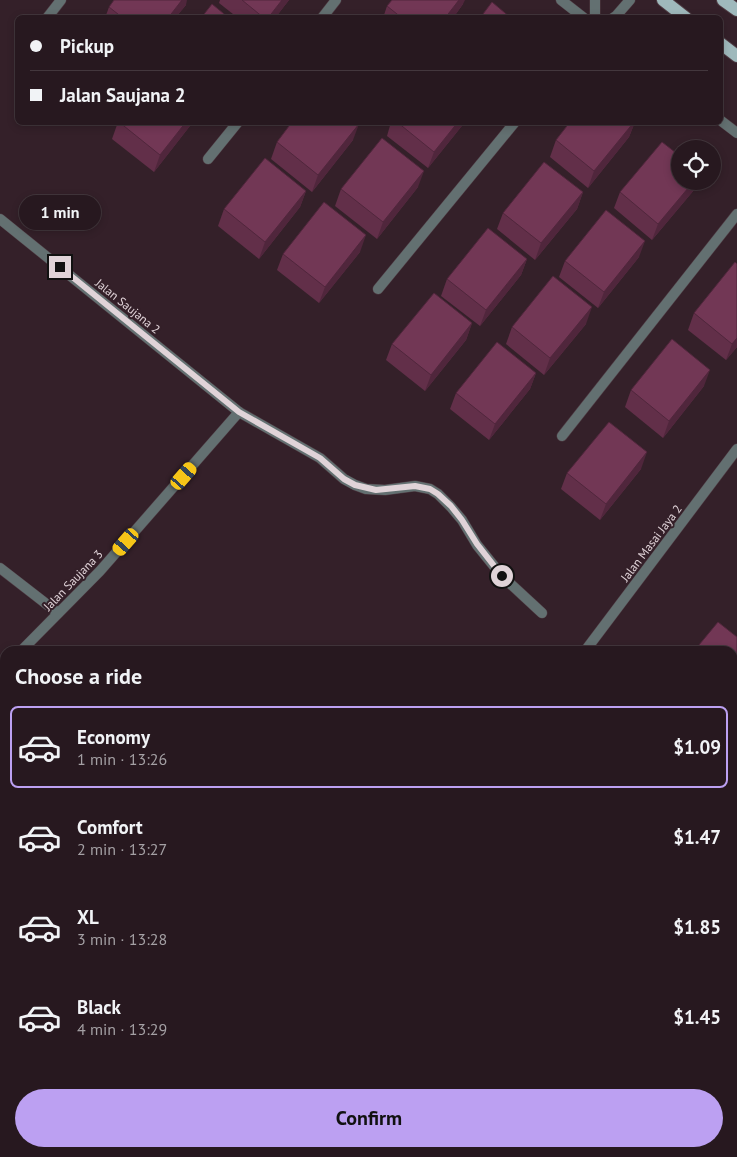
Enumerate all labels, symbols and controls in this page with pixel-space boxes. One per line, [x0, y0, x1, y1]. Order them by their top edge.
text: Pickup [60, 34, 114, 58]
text: Jalan Saujana 2 [60, 83, 186, 107]
map controls [671, 140, 721, 190]
button: locate [671, 140, 721, 190]
callout: 1 min [19, 194, 101, 230]
text: 1 min [40, 202, 80, 222]
route end [49, 256, 71, 278]
street label: Jalan Saujana 2 [92, 275, 163, 337]
car [168, 460, 199, 492]
street label: Jalan Masai Jaya 2 [617, 502, 685, 585]
car [110, 526, 141, 558]
street label: Jalan Saujana 3 [40, 546, 106, 614]
route start [491, 565, 513, 587]
text: Choose a ride [15, 662, 142, 690]
icon: car [17, 725, 62, 770]
text: Economy [77, 725, 150, 749]
text: $1.09 [673, 735, 721, 759]
text: 1 min · 13:26 [77, 749, 167, 769]
icon: car [17, 815, 62, 860]
text: Comfort [77, 815, 143, 839]
text: $1.47 [673, 825, 721, 849]
text: 2 min · 13:27 [77, 839, 167, 859]
icon: car [17, 905, 62, 950]
text: XL [77, 905, 99, 929]
text: $1.85 [673, 915, 721, 939]
text: 3 min · 13:28 [77, 929, 167, 949]
icon: car [17, 995, 62, 1040]
text: Black [77, 995, 121, 1019]
text: $1.45 [673, 1005, 721, 1029]
text: 4 min · 13:29 [77, 1019, 167, 1039]
button: Confirm [15, 1089, 723, 1147]

